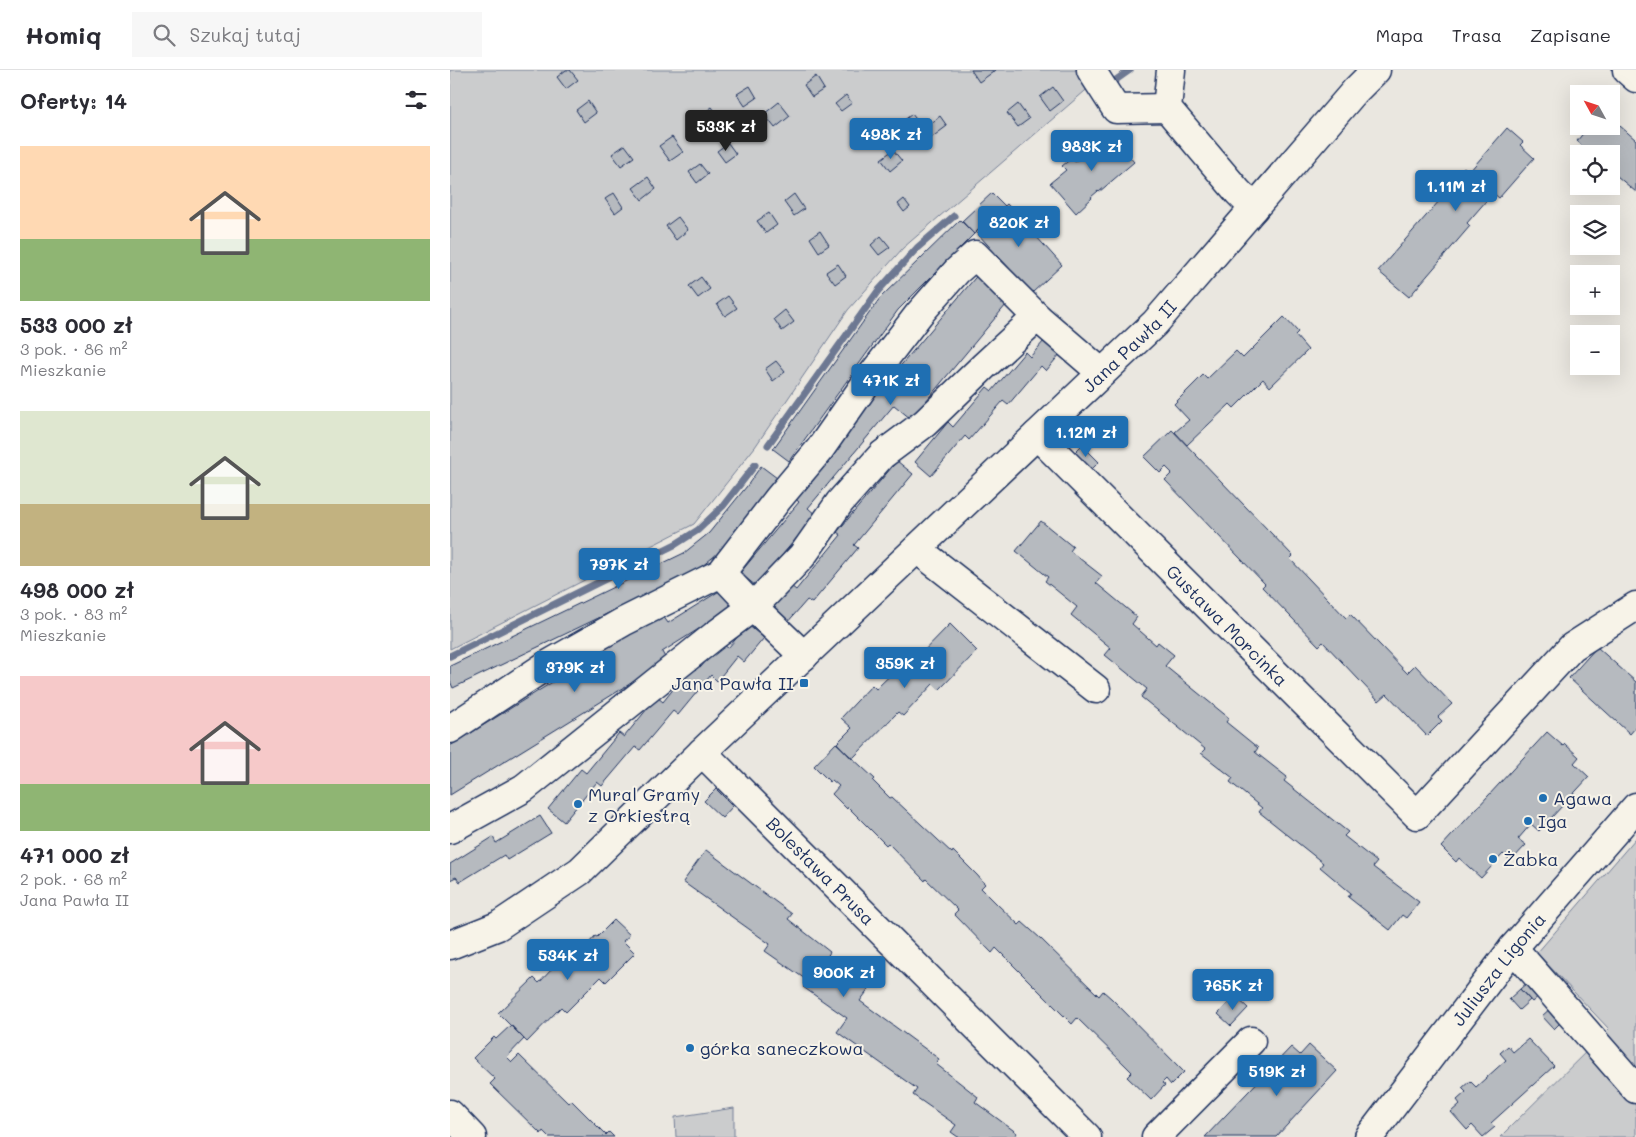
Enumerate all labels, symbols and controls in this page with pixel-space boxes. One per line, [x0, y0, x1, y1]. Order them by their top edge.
search box [132, 12, 482, 57]
text: Homiq [25, 19, 102, 50]
icon: search [150, 21, 178, 49]
text: Szukaj tutaj [190, 22, 301, 47]
text: Mapa [1376, 23, 1424, 47]
text: Trasa [1452, 23, 1502, 47]
text: Zapisane [1530, 23, 1611, 47]
north arrow [1570, 85, 1620, 135]
map controls [1570, 85, 1620, 375]
icon: filters [402, 86, 430, 114]
text: Oferty: 14 [20, 87, 127, 114]
pin: 533K zł [680, 109, 772, 152]
text: 533K zł [696, 115, 756, 136]
pin: 498K zł [845, 118, 937, 160]
text: 498K zł [861, 123, 921, 144]
pin: 983K zł [1046, 129, 1138, 172]
text: 983K zł [1062, 135, 1122, 156]
button: locate [1570, 145, 1620, 195]
pin: 1.11M zł [1404, 170, 1508, 212]
text: 1.11M zł [1426, 175, 1486, 196]
icon: home [180, 178, 270, 268]
button: layers [1570, 205, 1620, 255]
pin: 820K zł [973, 206, 1065, 248]
text: 820K zł [989, 211, 1049, 232]
button: + [1570, 265, 1620, 315]
street label: Jana Pawła II [1077, 295, 1182, 398]
text: 533 000 zł [20, 311, 133, 338]
button: − [1570, 325, 1620, 375]
text: 3 pok. · 86 m² [20, 338, 128, 359]
text: Mieszkanie [20, 359, 106, 380]
pin: 471K zł [845, 364, 937, 406]
text: 471K zł [862, 369, 920, 390]
pin: 1.12M zł [1034, 416, 1138, 458]
text: 1.12M zł [1055, 421, 1117, 442]
icon: home [180, 443, 270, 533]
pin: 797K zł [573, 548, 665, 590]
text: 797K zł [590, 553, 648, 574]
street label: Gustawa Morcinka [1161, 559, 1293, 691]
text: 498 000 zł [20, 576, 134, 603]
text: 3 pok. · 83 m² [20, 603, 127, 624]
text: Mieszkanie [20, 624, 106, 645]
pin: 359K zł [859, 646, 951, 689]
pin: 379K zł [529, 650, 621, 693]
text: 359K zł [875, 652, 935, 673]
text: 379K zł [545, 656, 605, 677]
place label: Jana Pawła II [671, 671, 794, 695]
marker: Jana Pawła II [798, 677, 810, 689]
icon: home [180, 708, 270, 798]
place label: Mural Gramy z Orkiestrą [588, 782, 700, 827]
place label: Agawa [1553, 786, 1612, 810]
marker: Agawa [1537, 792, 1549, 804]
marker: Mural Gramy z Orkiestrą [572, 798, 584, 810]
place label: Iga [1538, 809, 1568, 833]
street label: Bolesława Prusa [761, 811, 880, 930]
marker: Iga [1522, 815, 1534, 827]
text: 471 000 zł [20, 841, 129, 868]
place label: Żabka [1503, 847, 1559, 871]
marker: Żabka [1487, 853, 1499, 865]
text: 2 pok. · 68 m² [20, 868, 127, 889]
text: Jana Pawła II [20, 889, 129, 910]
street label: Juliusza Ligonia [1446, 907, 1551, 1031]
pin: 534K zł [522, 938, 614, 981]
text: 534K zł [538, 944, 598, 965]
pin: 900K zł [798, 956, 890, 998]
text: 900K zł [813, 961, 875, 982]
pin: 765K zł [1187, 968, 1279, 1011]
text: 765K zł [1203, 974, 1263, 995]
place label: górka saneczkowa [700, 1036, 864, 1060]
marker: górka saneczkowa [684, 1042, 696, 1054]
pin: 519K zł [1231, 1054, 1323, 1097]
text: 519K zł [1248, 1060, 1306, 1081]

